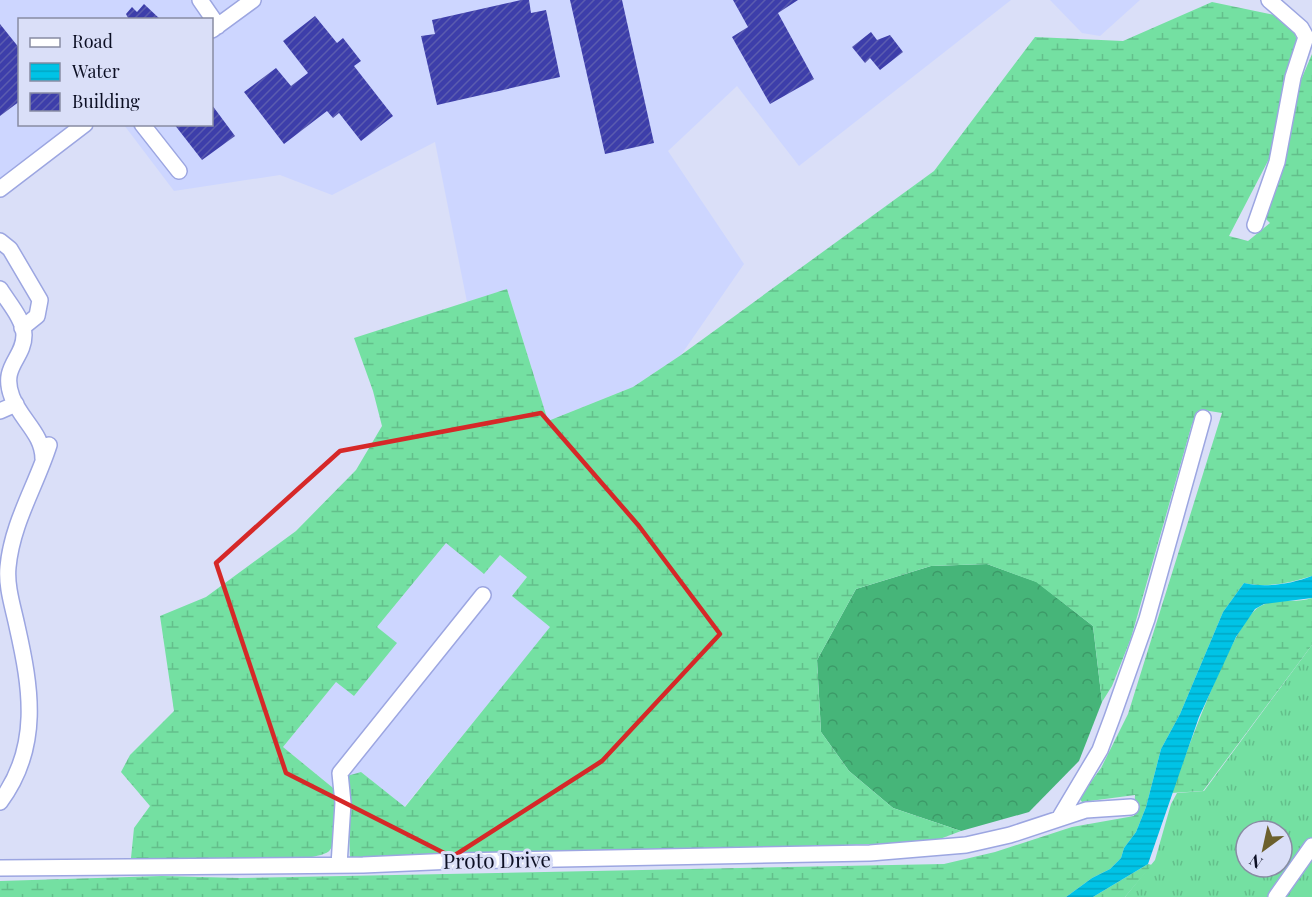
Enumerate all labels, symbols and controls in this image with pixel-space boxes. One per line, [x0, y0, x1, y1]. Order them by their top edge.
legend [18, 18, 213, 126]
text: Road [72, 29, 113, 53]
text: Water [71, 59, 120, 83]
text: Building [72, 89, 140, 113]
north arrow [1234, 819, 1294, 879]
street label: Proto Drive [443, 844, 551, 874]
text: N [1245, 850, 1266, 874]

